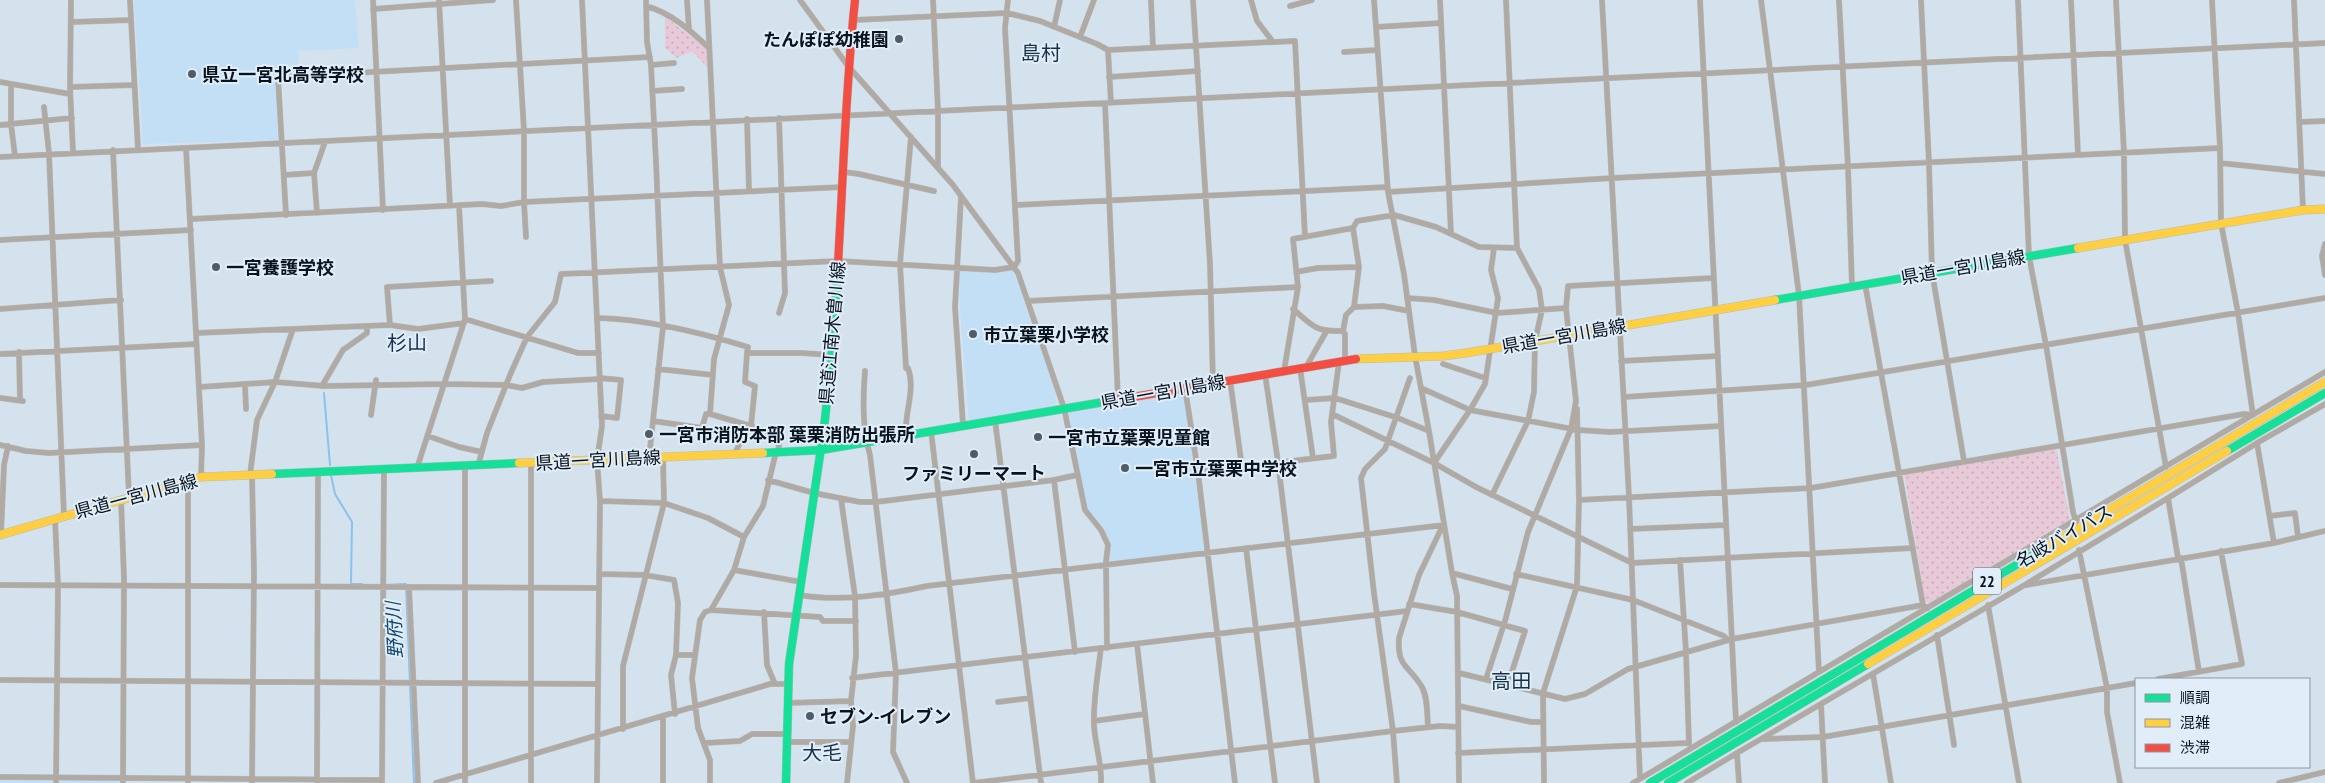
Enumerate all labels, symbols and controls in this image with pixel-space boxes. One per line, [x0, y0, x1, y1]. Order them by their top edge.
place label: たんぽぽ幼稚園 [763, 28, 889, 51]
marker: たんぽぽ幼稚園 [893, 33, 905, 45]
district label: 島村 [1021, 40, 1061, 66]
place label: 県立一宮北高等学校 [202, 63, 364, 86]
marker: 県立一宮北高等学校 [186, 68, 198, 80]
street label: 県道一宮川島線 [1899, 245, 2027, 289]
place label: 一宮養護学校 [226, 256, 334, 279]
street label: 県道江南木曽川線 [814, 260, 850, 406]
marker: 一宮養護学校 [210, 261, 222, 273]
street label: 県道一宮川島線 [1500, 314, 1628, 358]
place label: 市立葉栗小学校 [983, 323, 1109, 346]
marker: 市立葉栗小学校 [967, 328, 979, 340]
district label: 杉山 [387, 330, 427, 356]
street label: 県道一宮川島線 [1099, 370, 1227, 414]
place label: 一宮市消防本部 葉栗消防出張所 [659, 423, 915, 446]
place label: 一宮市立葉栗児童館 [1048, 426, 1210, 449]
marker: 一宮市消防本部 葉栗消防出張所 [643, 428, 655, 440]
marker: 一宮市立葉栗児童館 [1032, 431, 1044, 443]
street label: 県道一宮川島線 [534, 445, 662, 475]
marker: ファミリーマート [968, 448, 980, 460]
place label: 一宮市立葉栗中学校 [1135, 457, 1297, 480]
place label: ファミリーマート [902, 462, 1046, 485]
marker: 一宮市立葉栗中学校 [1119, 462, 1131, 474]
street label: 県道一宮川島線 [72, 469, 200, 523]
street label: 名岐バイパス [2012, 499, 2116, 573]
road number: 22 [1973, 568, 2001, 594]
water label: 野府川 [380, 599, 407, 659]
district label: 高田 [1491, 668, 1531, 694]
legend [2135, 678, 2310, 768]
text: 順調 [2180, 688, 2210, 707]
place label: セブン-イレブン [820, 705, 951, 728]
marker: セブン-イレブン [804, 710, 816, 722]
text: 混雑 [2180, 713, 2210, 732]
text: 渋滞 [2180, 738, 2210, 757]
district label: 大毛 [802, 740, 842, 766]

